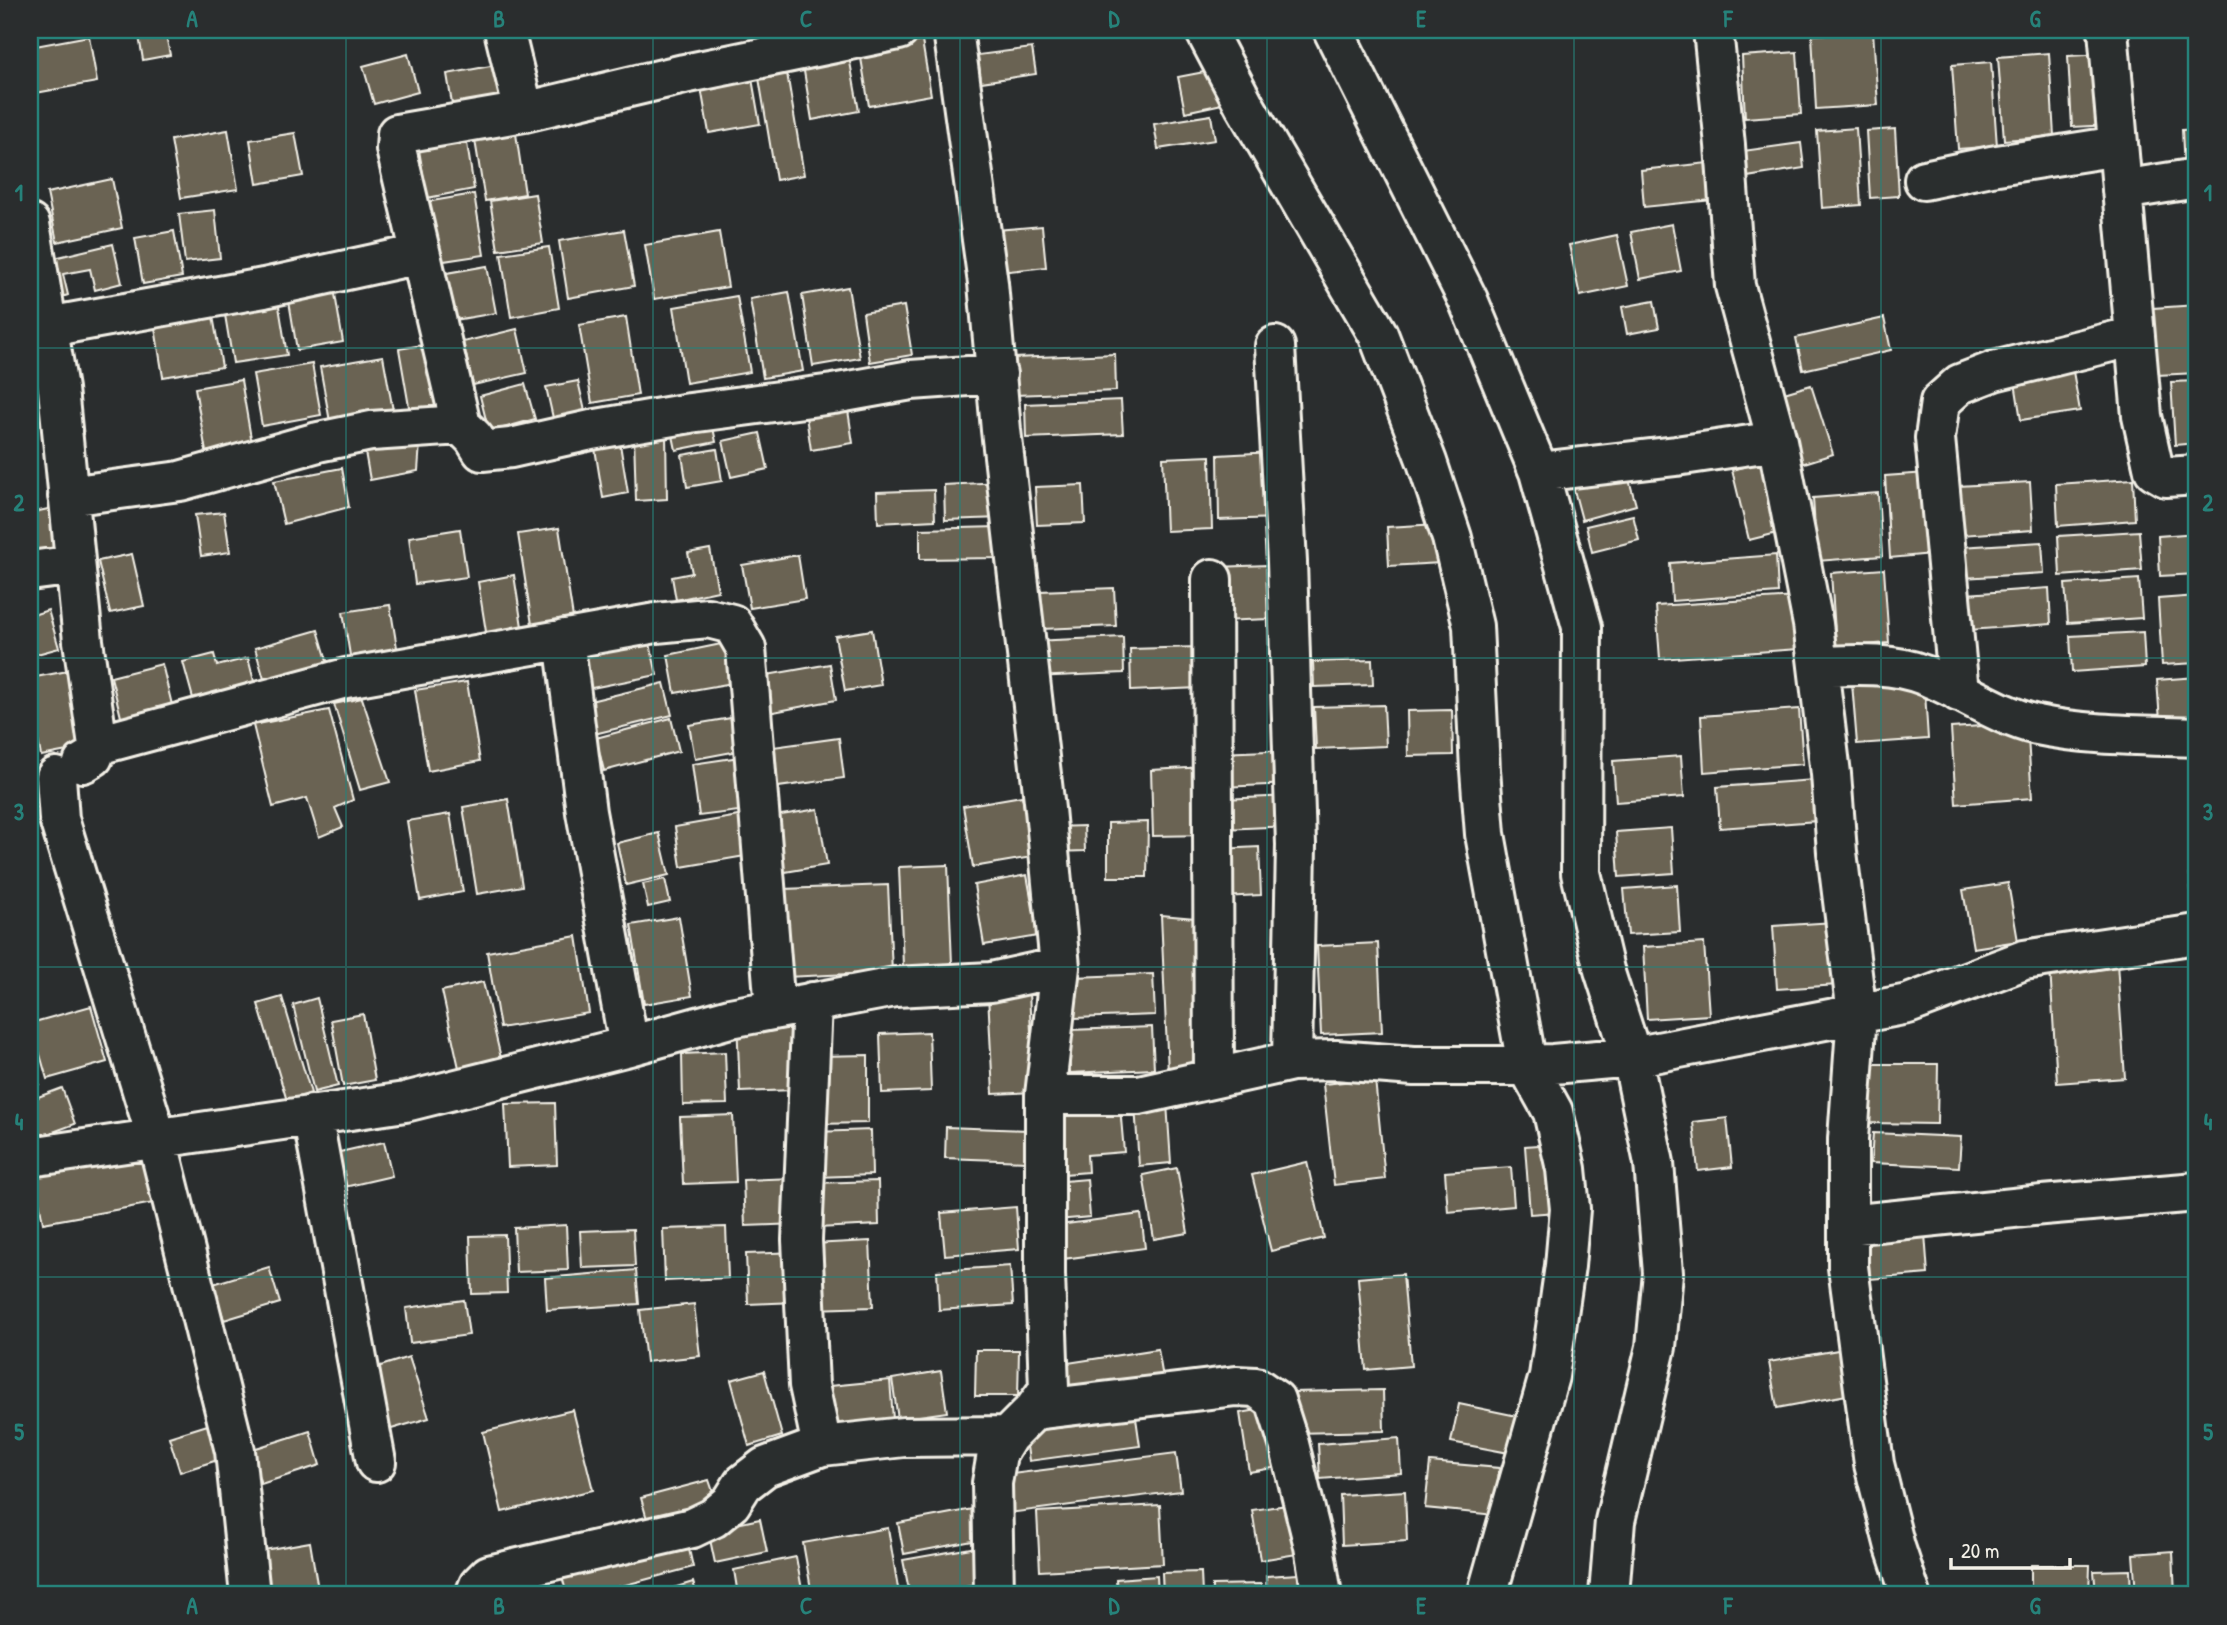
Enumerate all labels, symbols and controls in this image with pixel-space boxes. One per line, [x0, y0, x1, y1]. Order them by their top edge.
text: A [186, 3, 198, 34]
text: B [493, 3, 505, 34]
text: C [800, 3, 812, 34]
text: D [1109, 3, 1121, 34]
text: E [1416, 3, 1427, 34]
text: F [1723, 3, 1734, 34]
text: G [2029, 3, 2041, 34]
text: 1 [15, 177, 23, 208]
text: 1 [2204, 177, 2212, 208]
text: 2 [14, 487, 25, 518]
text: 2 [2203, 487, 2214, 518]
text: 3 [14, 796, 24, 827]
text: 3 [2203, 796, 2213, 827]
text: 4 [15, 1106, 24, 1137]
text: 4 [2204, 1106, 2213, 1137]
text: 5 [14, 1416, 24, 1447]
text: 5 [2203, 1416, 2213, 1447]
scale bar [1951, 1527, 2070, 1571]
text: 20 m [1961, 1536, 1999, 1565]
text: A [186, 1590, 198, 1621]
text: B [493, 1590, 505, 1621]
text: C [800, 1590, 812, 1621]
text: D [1109, 1590, 1121, 1621]
text: E [1416, 1590, 1427, 1621]
text: F [1723, 1590, 1734, 1621]
text: G [2029, 1590, 2041, 1621]

